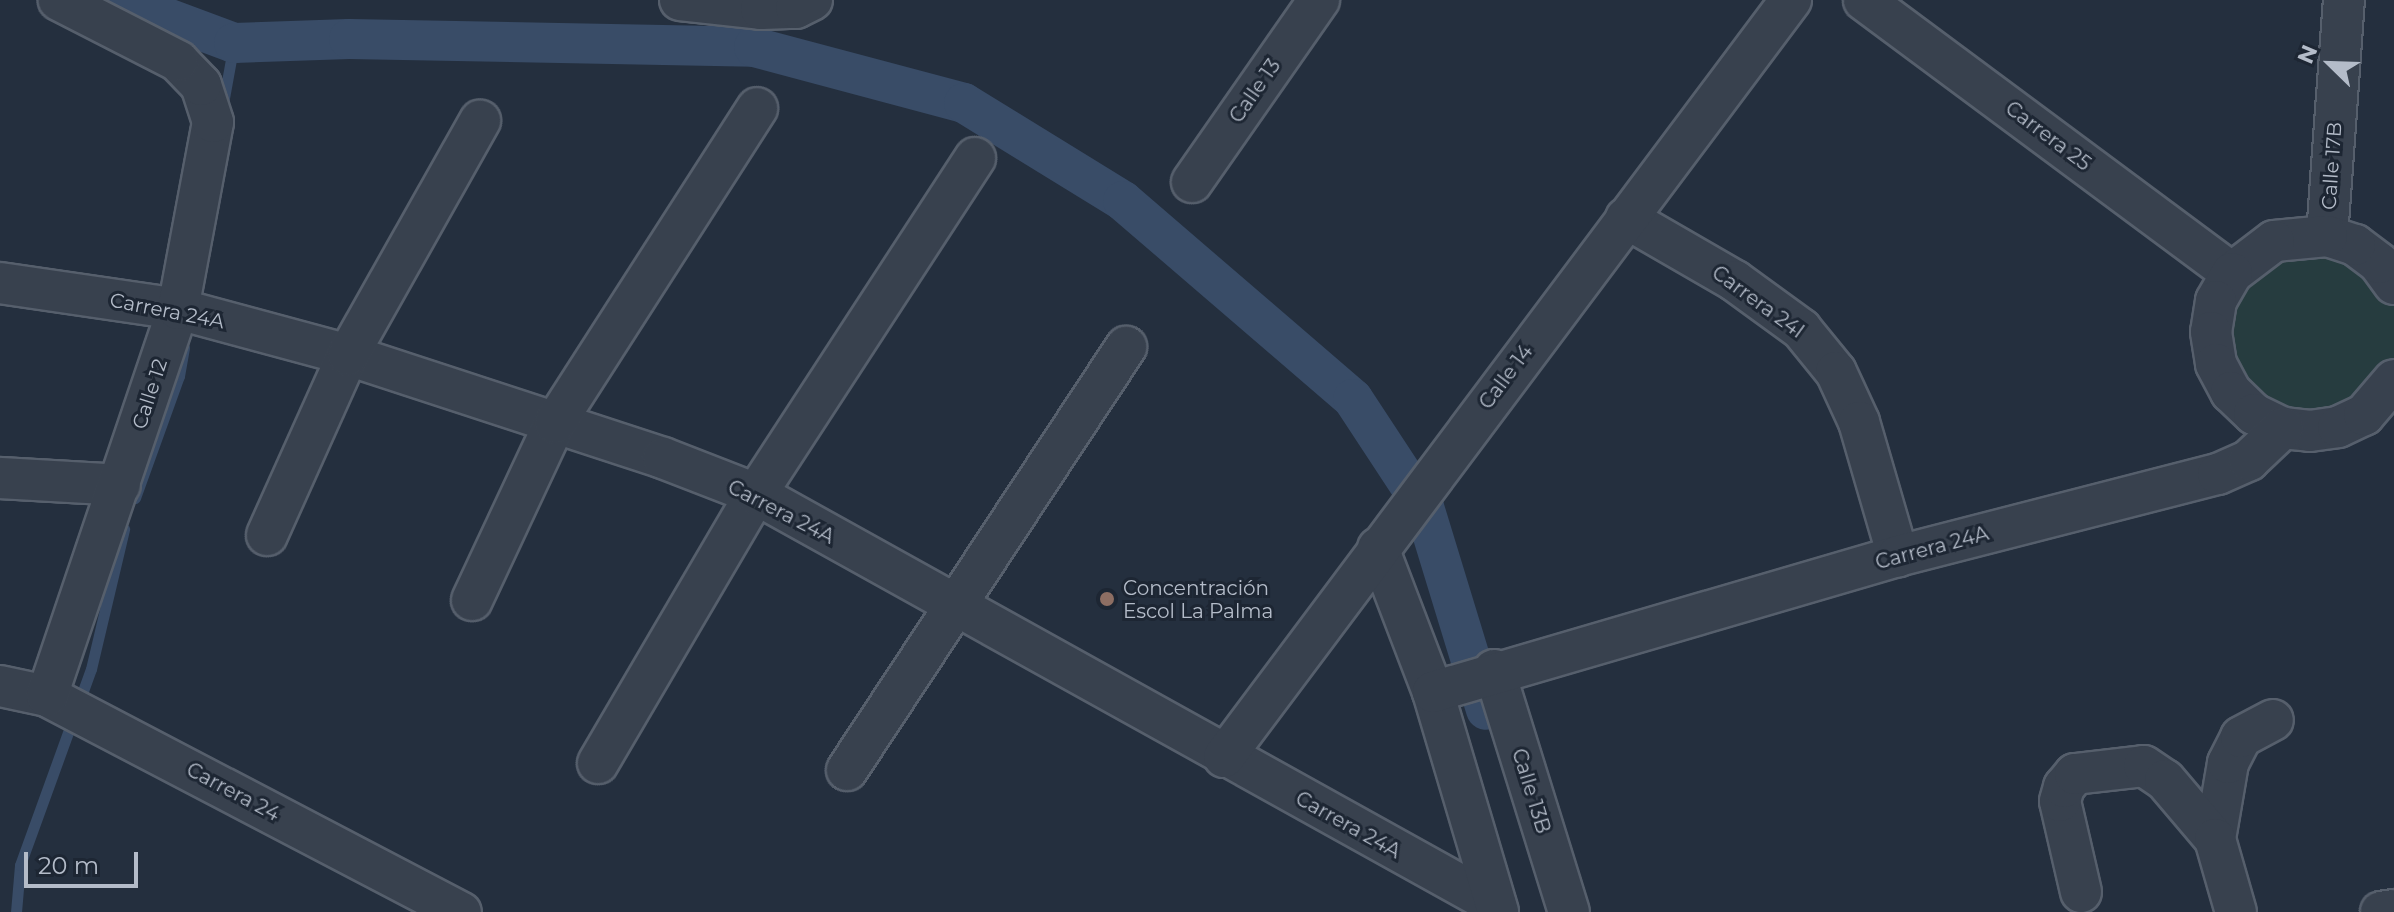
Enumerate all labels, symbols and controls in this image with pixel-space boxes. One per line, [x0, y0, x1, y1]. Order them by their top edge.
north arrow [2290, 24, 2370, 104]
text: N [2292, 41, 2323, 68]
street label: Calle 13 [1224, 54, 1286, 128]
street label: Carrera 25 [2001, 96, 2095, 176]
street label: Calle 17B [2317, 121, 2347, 211]
street label: Carrera 24I [1707, 261, 1809, 343]
street label: Carrera 24A [108, 288, 226, 334]
street label: Calle 14 [1474, 340, 1538, 414]
street label: Calle 12 [127, 356, 173, 432]
street label: Carrera 24A [724, 475, 838, 549]
street label: Carrera 24A [1873, 521, 1991, 575]
place label: Concentración Escol La Palma [1123, 576, 1273, 623]
marker: Concentración Escol La Palma [1098, 590, 1116, 608]
street label: Calle 13B [1507, 746, 1555, 836]
street label: Carrera 24 [182, 757, 284, 827]
street label: Carrera 24A [1291, 786, 1405, 864]
scale bar [28, 836, 142, 886]
text: 20 m [38, 851, 99, 880]

